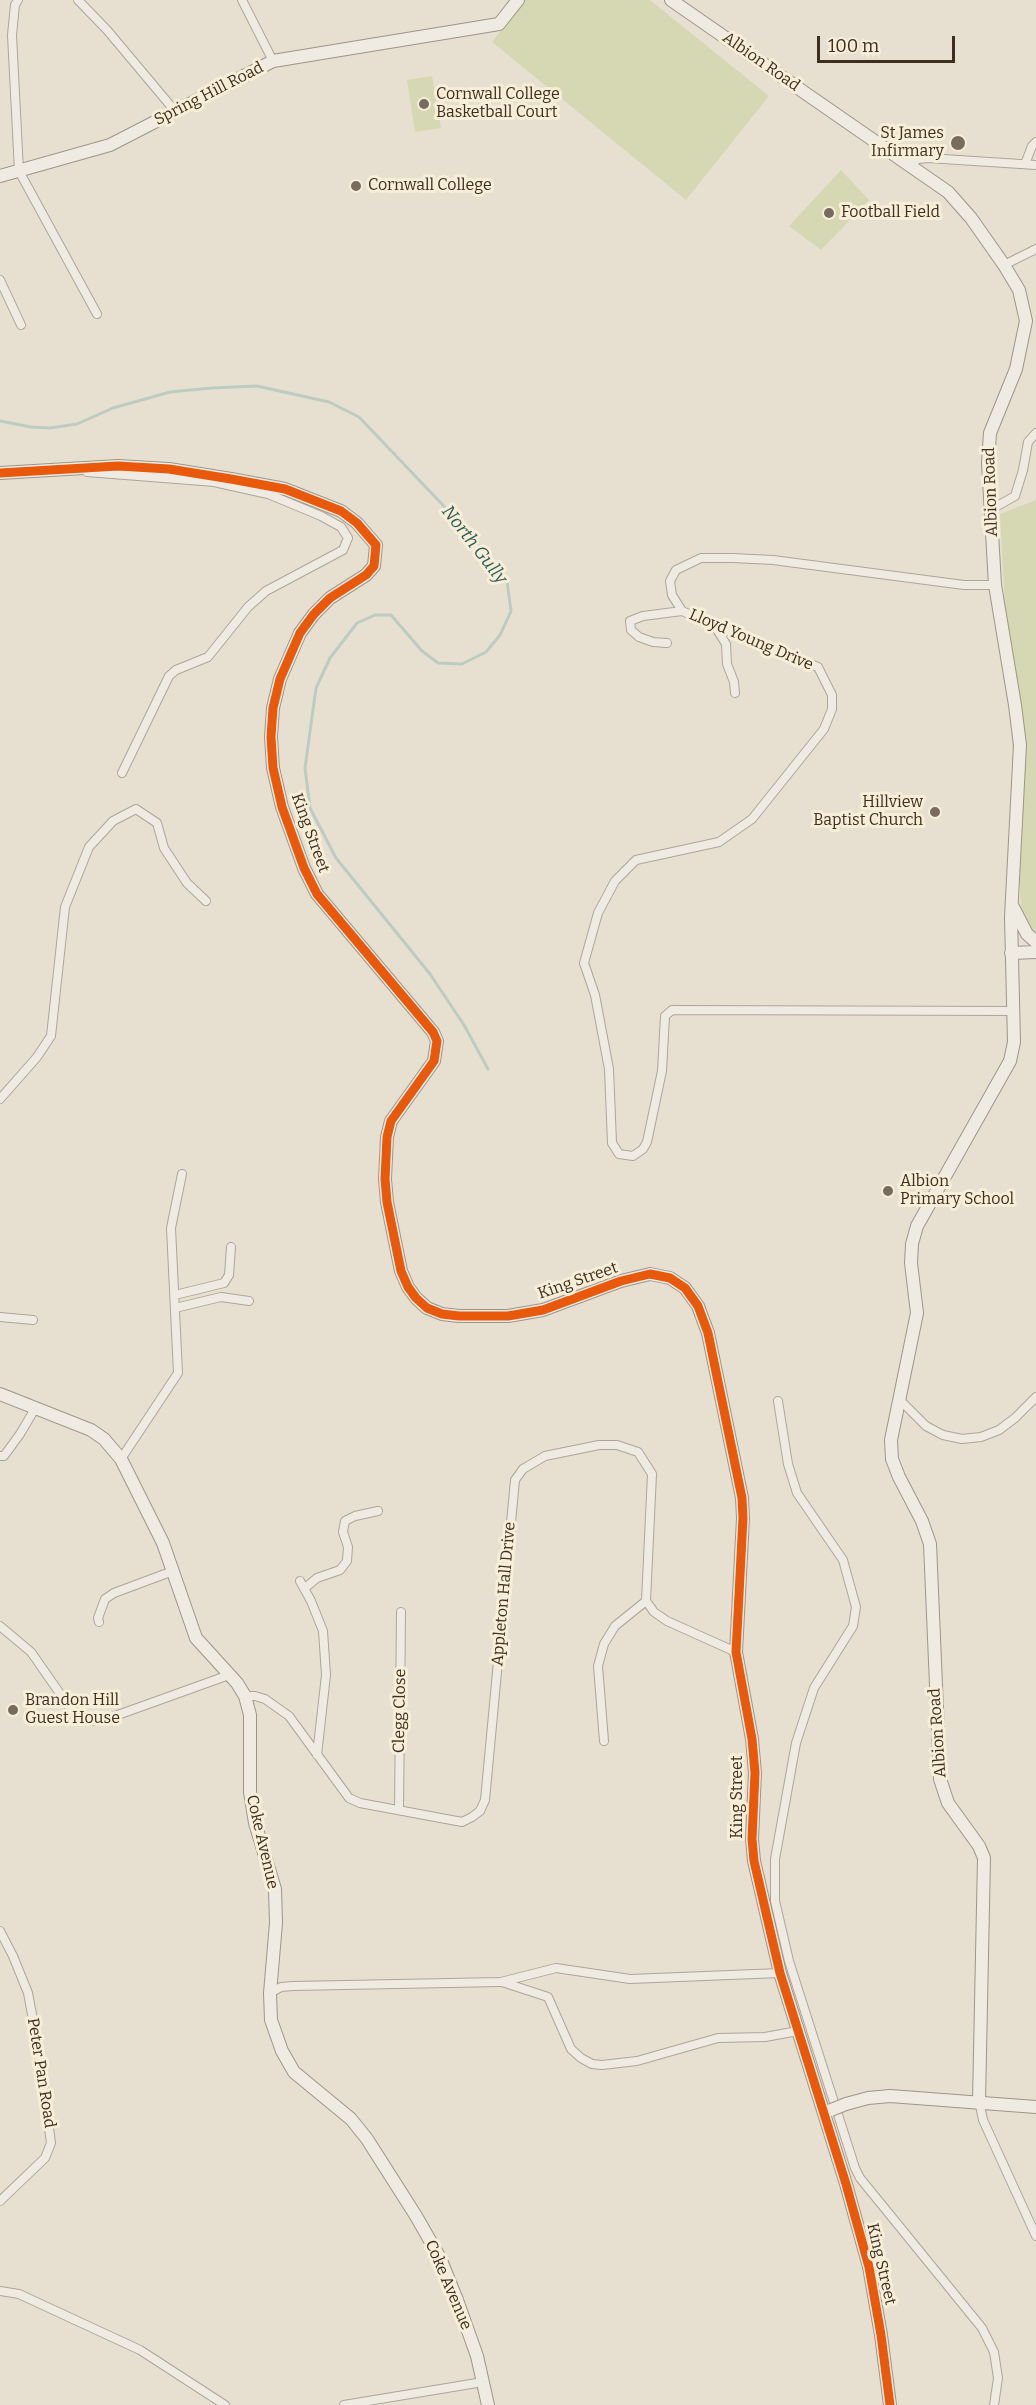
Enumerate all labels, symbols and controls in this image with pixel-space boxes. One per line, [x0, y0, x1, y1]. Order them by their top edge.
scale bar [820, 24, 958, 62]
street label: Albion Road [719, 28, 803, 96]
text: 100 m [828, 35, 879, 57]
street label: Spring Hill Road [151, 58, 267, 130]
place label: Cornwall College Basketball Court [436, 85, 560, 123]
marker: Cornwall College Basketball Court [417, 97, 431, 111]
place label: St James Infirmary [871, 124, 944, 162]
marker: St James Infirmary [949, 134, 967, 152]
place label: Cornwall College [368, 176, 492, 196]
marker: Cornwall College [349, 179, 363, 193]
place label: Football Field [841, 203, 940, 223]
marker: Football Field [822, 206, 836, 220]
street label: Albion Road [980, 447, 1002, 537]
water label: North Gully [437, 502, 511, 588]
street label: Lloyd Young Drive [686, 605, 816, 675]
street label: King Street [287, 791, 333, 875]
place label: Hillview Baptist Church [813, 793, 923, 831]
marker: Hillview Baptist Church [928, 805, 942, 819]
place label: Albion Primary School [900, 1172, 1014, 1210]
marker: Albion Primary School [881, 1184, 895, 1198]
street label: King Street [535, 1258, 621, 1304]
street label: Appleton Hall Drive [488, 1521, 520, 1667]
street label: Clegg Close [390, 1669, 410, 1753]
street label: Albion Road [925, 1687, 951, 1779]
place label: Brandon Hill Guest House [25, 1691, 120, 1729]
marker: Brandon Hill Guest House [6, 1703, 20, 1717]
street label: King Street [728, 1755, 748, 1839]
street label: Coke Avenue [242, 1793, 282, 1891]
street label: Peter Pan Road [23, 2016, 59, 2130]
street label: King Street [862, 2221, 900, 2307]
street label: Coke Avenue [420, 2237, 476, 2333]

